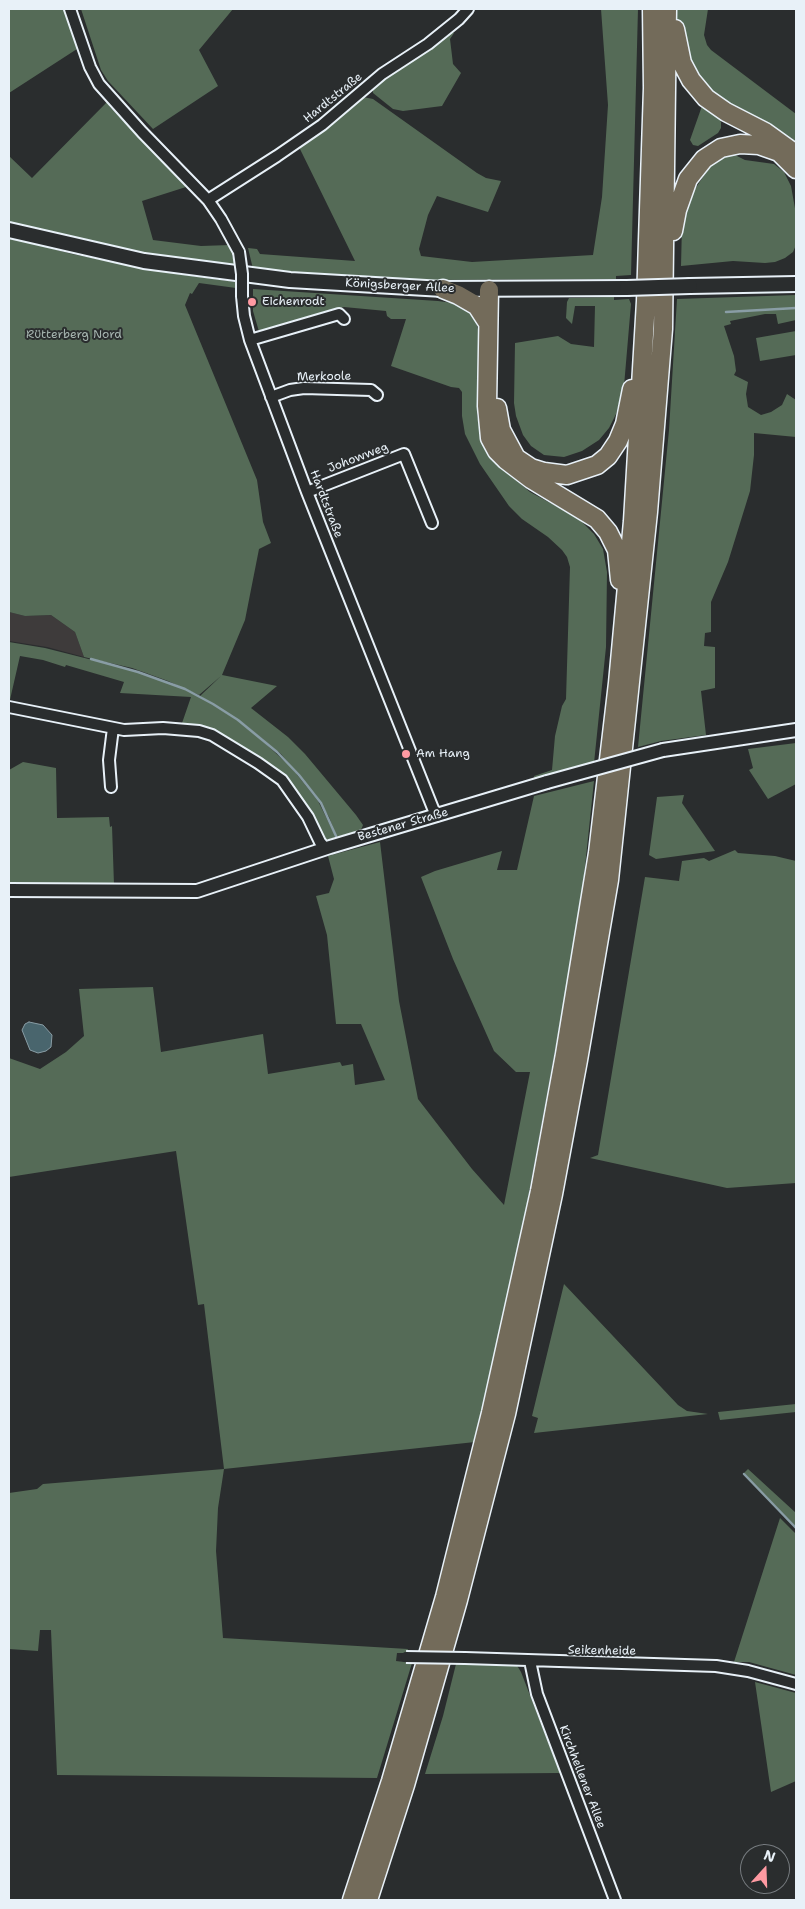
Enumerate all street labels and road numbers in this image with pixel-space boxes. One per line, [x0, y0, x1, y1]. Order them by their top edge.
street label: Hardtstraße [301, 70, 365, 126]
street label: Königsberger Allee [345, 276, 455, 296]
street label: Merkoole [297, 369, 351, 385]
street label: Johowweg [326, 440, 390, 476]
street label: Hardtstraße [306, 468, 346, 540]
street label: Bestener Straße [356, 805, 450, 845]
street label: Seikenheide [568, 1643, 636, 1659]
street label: Kirchhellener Allee [556, 1723, 608, 1831]

